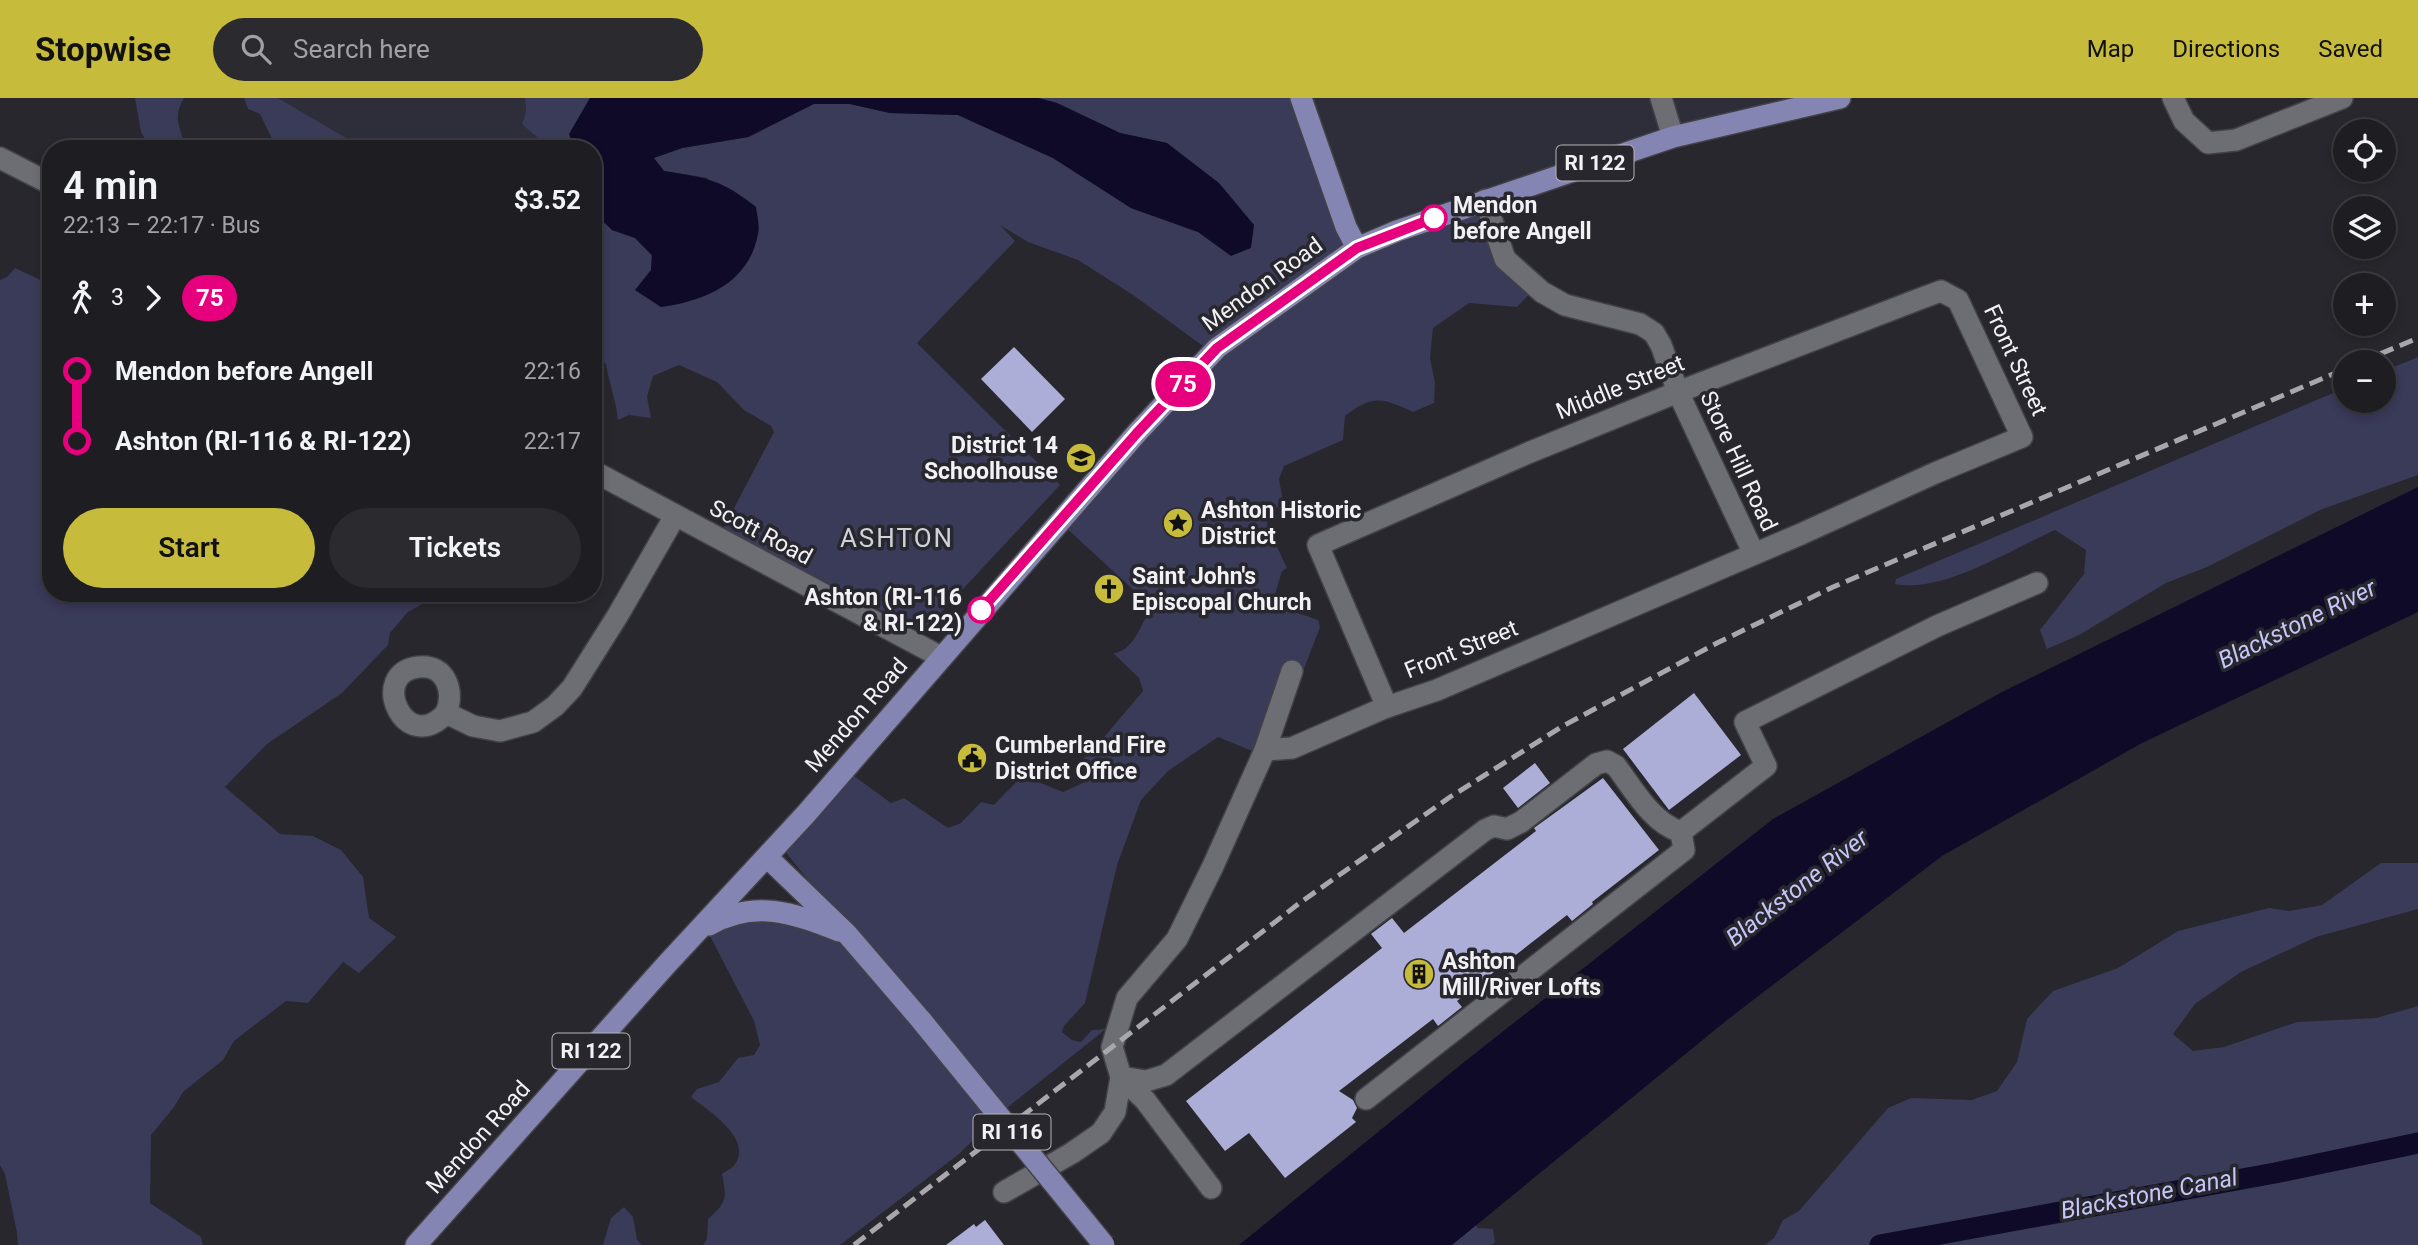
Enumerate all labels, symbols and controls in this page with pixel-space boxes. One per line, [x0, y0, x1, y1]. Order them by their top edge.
search box [213, 18, 703, 81]
text: Stopwise [35, 30, 171, 69]
icon: search [237, 30, 275, 68]
text: Search here [293, 34, 430, 64]
text: Map [2087, 35, 2134, 63]
text: Directions [2172, 35, 2280, 63]
text: Saved [2318, 35, 2383, 63]
map controls [2333, 119, 2396, 413]
button: locate [2333, 119, 2396, 182]
road number: RI 122 [1556, 146, 1634, 180]
text: 4 min [63, 164, 158, 208]
text: $3.52 [514, 185, 581, 215]
place label: Mendon before Angell [1453, 192, 1592, 245]
button: layers [2333, 196, 2396, 259]
marker: Mendon before Angell [1421, 205, 1447, 231]
text: 22:13 – 22:17 · Bus [63, 212, 260, 239]
street label: Mendon Road [1197, 232, 1328, 337]
button: + [2333, 273, 2396, 336]
icon: walk [63, 279, 101, 317]
icon: forward [134, 279, 172, 317]
text: 3 [111, 284, 124, 311]
text: 75 [196, 284, 223, 312]
street label: Front Street [1978, 300, 2053, 420]
street label: Middle Street [1552, 350, 1688, 425]
button: − [2333, 350, 2396, 413]
text: Mendon before Angell [115, 356, 373, 386]
text: 22:16 [524, 358, 581, 385]
line badge: 75 [1152, 361, 1214, 407]
text: 75 [1169, 370, 1197, 398]
street label: Store Hill Road [1694, 387, 1783, 535]
text: Ashton (RI-116 & RI-122) [115, 426, 411, 456]
text: 22:17 [524, 428, 581, 455]
place label: District 14 Schoolhouse [924, 432, 1058, 485]
school or university icon: District 14 Schoolhouse [1064, 441, 1098, 475]
street label: Scott Road [705, 494, 817, 571]
place label: Ashton Historic District [1201, 497, 1361, 550]
place icon: Ashton Historic District [1161, 506, 1195, 540]
button: Start [63, 508, 315, 588]
button: Tickets [329, 508, 581, 588]
district label: ASHTON [840, 523, 954, 553]
place label: Saint John's Episcopal Church [1132, 563, 1312, 616]
church icon: Saint John's Episcopal Church [1092, 572, 1126, 606]
water label: Blackstone River [2214, 573, 2381, 674]
place label: Ashton (RI-116 & RI-122) [805, 584, 962, 637]
marker: Ashton (RI-116 & RI-122) [968, 597, 994, 623]
street label: Front Street [1401, 615, 1522, 684]
street label: Mendon Road [800, 653, 913, 778]
place label: Cumberland Fire District Office [995, 732, 1166, 785]
public building icon: Cumberland Fire District Office [955, 741, 989, 775]
water label: Blackstone River [1721, 823, 1874, 952]
place label: Ashton Mill/River Lofts [1442, 948, 1601, 1001]
building icon: Ashton Mill/River Lofts [1402, 957, 1436, 991]
road number: RI 122 [552, 1034, 630, 1068]
street label: Mendon Road [421, 1075, 536, 1199]
road number: RI 116 [974, 1114, 1050, 1150]
water label: Blackstone Canal [2058, 1163, 2240, 1225]

